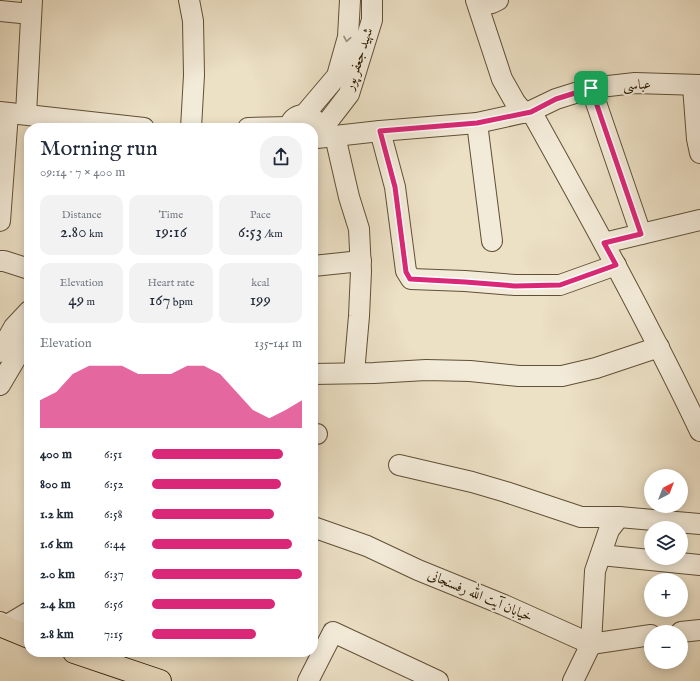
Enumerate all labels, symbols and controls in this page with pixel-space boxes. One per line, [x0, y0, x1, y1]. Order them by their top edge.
street label: شهید جعفر پور [340, 25, 379, 95]
one-way arrow [343, 36, 352, 42]
pin [574, 71, 608, 105]
street label: عباسی [623, 76, 651, 94]
icon: arrive [580, 77, 602, 99]
text: Morning run [40, 135, 158, 163]
button: share [260, 136, 302, 178]
text: 09:14 · 7 × 400 m [40, 164, 125, 181]
text: Distance [62, 208, 102, 222]
text: Time [159, 208, 183, 222]
text: Pace [250, 208, 271, 222]
text: 2.80 [60, 222, 87, 243]
text: 19:16 [155, 222, 187, 243]
text: 6:53 [238, 222, 262, 243]
text: km [87, 227, 103, 241]
text: /km [262, 227, 283, 241]
text: Elevation [60, 276, 103, 290]
text: Heart rate [148, 276, 194, 290]
text: kcal [251, 276, 270, 290]
text: 49 [68, 290, 84, 311]
text: 167 [149, 290, 170, 311]
text: 199 [250, 290, 271, 311]
text: m [84, 295, 95, 309]
text: bpm [170, 295, 193, 309]
text: Elevation [40, 335, 92, 352]
text: 135–141 m [254, 335, 302, 352]
text: 400 m [40, 446, 72, 463]
text: 6:51 [104, 446, 122, 463]
north arrow [644, 469, 688, 513]
map controls [644, 469, 688, 669]
text: 800 m [40, 476, 71, 493]
text: 6:52 [104, 476, 124, 493]
text: 1.2 km [40, 506, 74, 523]
text: 6:58 [104, 506, 123, 523]
button: layers [644, 521, 688, 565]
text: 1.6 km [40, 536, 73, 553]
text: 6:44 [104, 536, 126, 553]
street label: خیابان آیت الله رفسنجانی [425, 563, 536, 626]
text: 2.0 km [40, 566, 75, 583]
text: 6:37 [104, 566, 124, 583]
button: + [644, 573, 688, 617]
text: 2.4 km [40, 596, 75, 613]
text: 6:56 [104, 596, 123, 613]
button: − [644, 625, 688, 669]
text: 2.8 km [40, 626, 74, 643]
text: 7:15 [104, 626, 123, 643]

